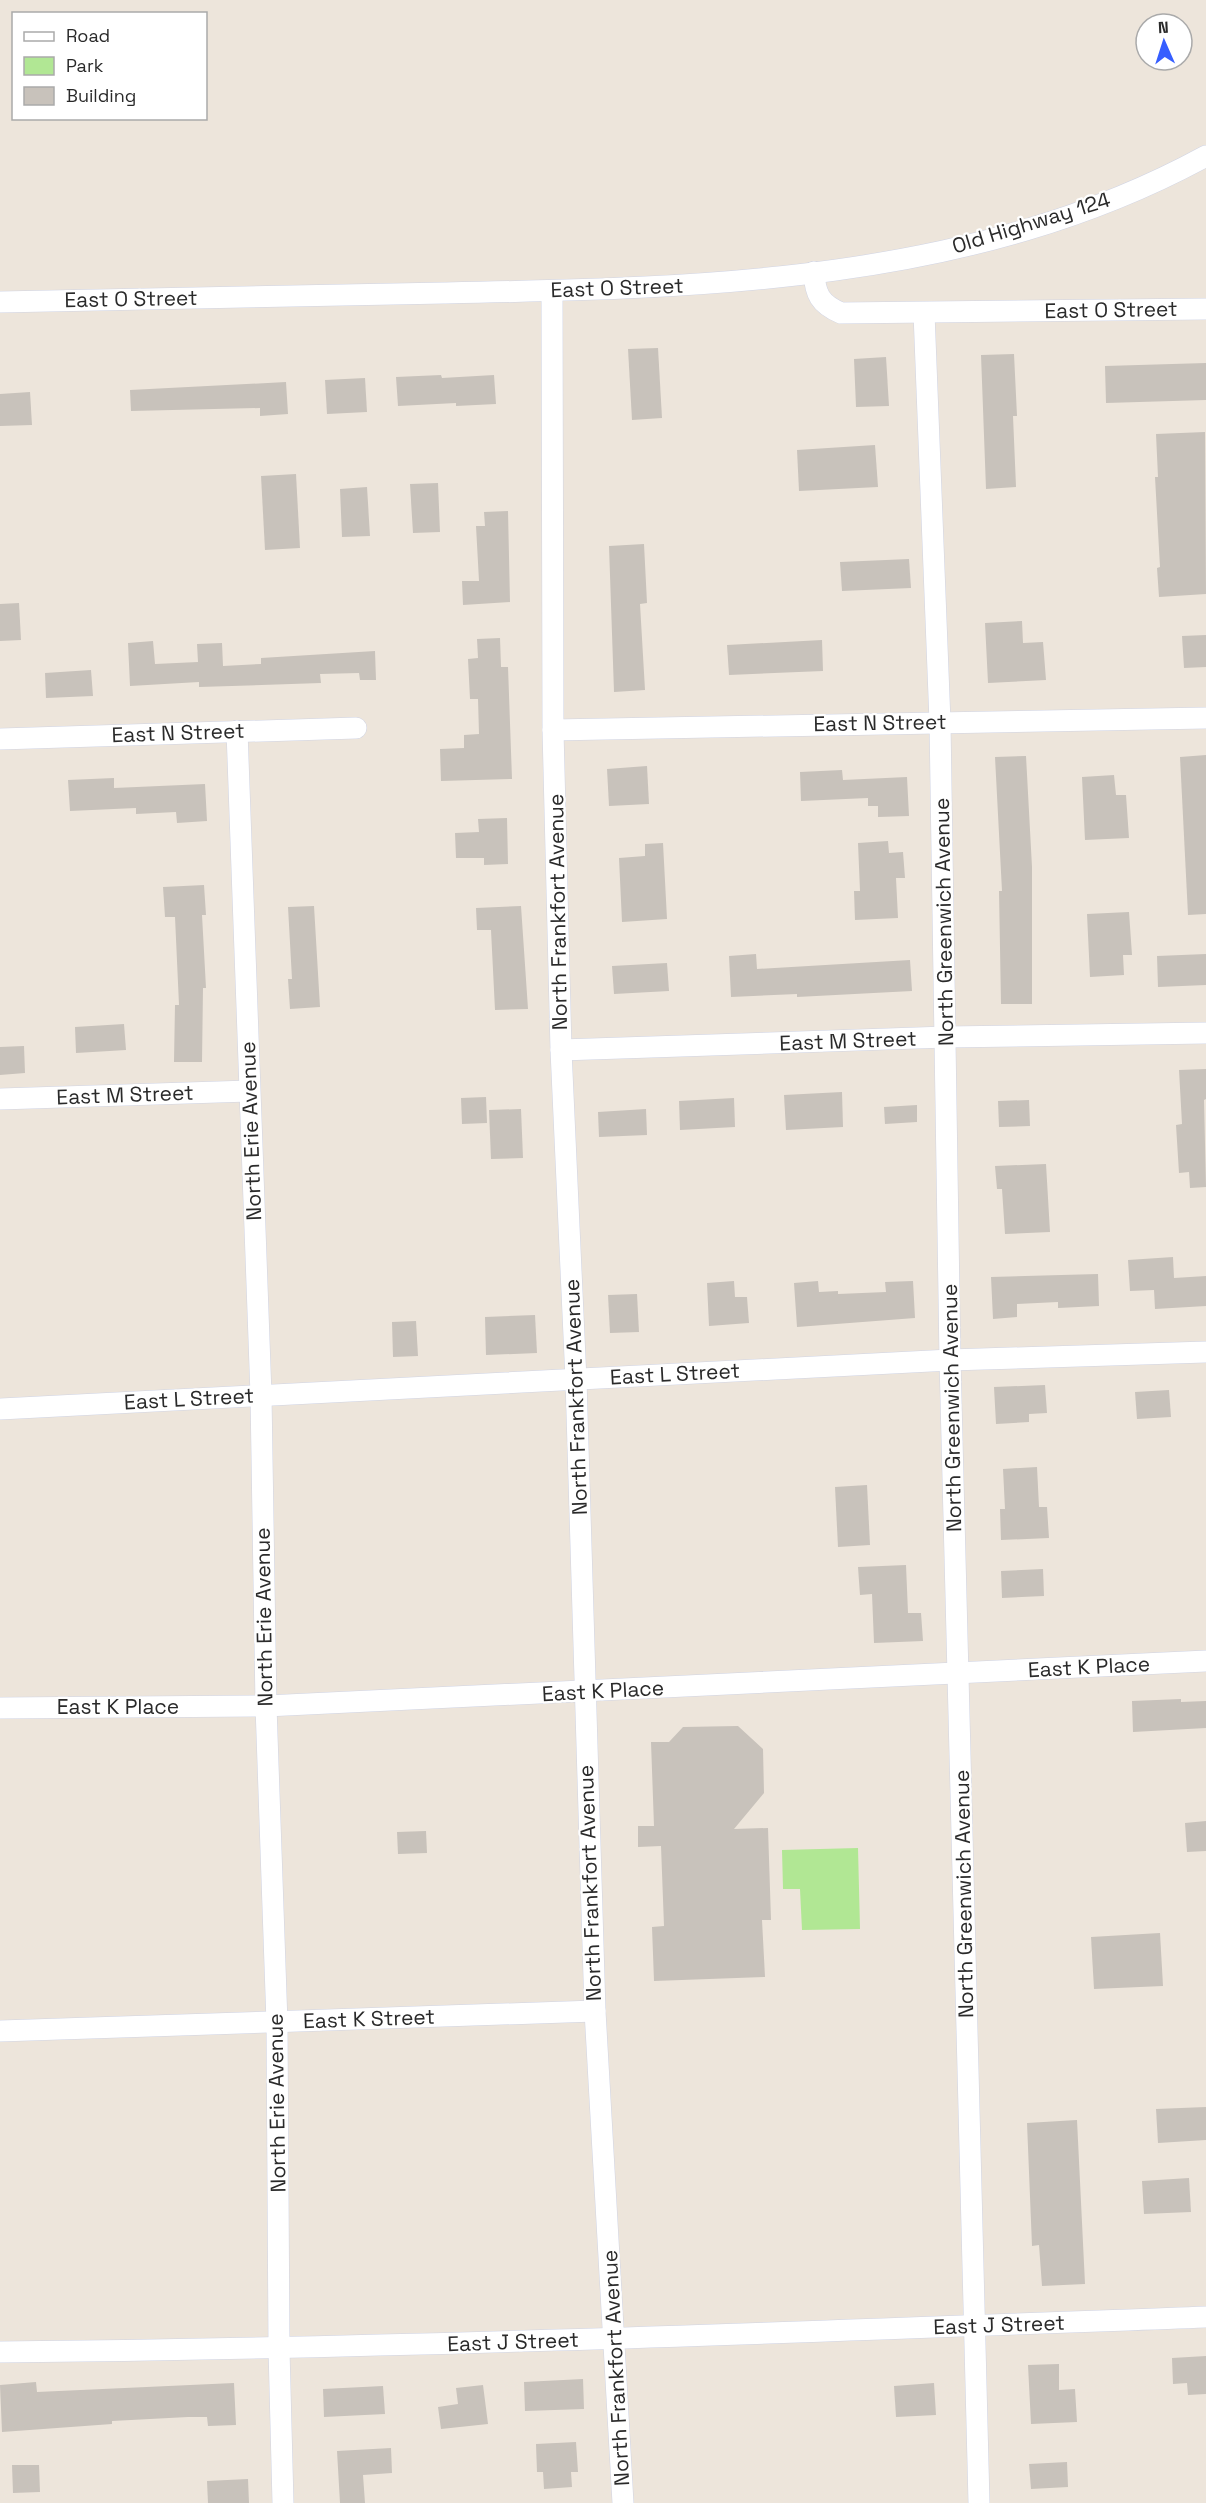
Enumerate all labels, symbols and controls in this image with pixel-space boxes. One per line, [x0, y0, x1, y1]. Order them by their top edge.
legend [12, 12, 207, 120]
north arrow [1134, 12, 1194, 72]
text: N [1157, 17, 1169, 38]
text: Road [66, 24, 110, 47]
text: Park [66, 54, 104, 77]
text: Building [66, 84, 136, 107]
street label: Old Highway 124 [949, 186, 1113, 259]
street label: East O Street [550, 272, 684, 303]
street label: East O Street [64, 284, 198, 313]
street label: East O Street [1044, 295, 1178, 324]
street label: East N Street [813, 708, 947, 737]
street label: East N Street [111, 717, 245, 748]
street label: North Frankfort Avenue [542, 794, 573, 1030]
street label: North Greenwich Avenue [928, 798, 959, 1046]
street label: East M Street [779, 1025, 917, 1056]
street label: North Erie Avenue [234, 1041, 267, 1221]
street label: East M Street [56, 1079, 194, 1110]
street label: North Frankfort Avenue [558, 1278, 593, 1516]
street label: North Greenwich Avenue [936, 1284, 967, 1532]
street label: East L Street [609, 1357, 741, 1390]
street label: East L Street [123, 1382, 255, 1415]
street label: North Erie Avenue [248, 1527, 279, 1707]
street label: East K Place [1027, 1650, 1151, 1683]
street label: East K Place [541, 1674, 665, 1707]
street label: East K Place [57, 1693, 179, 1720]
street label: North Frankfort Avenue [572, 1764, 607, 2002]
street label: North Greenwich Avenue [948, 1770, 979, 2018]
street label: East K Street [303, 2003, 435, 2034]
street label: North Erie Avenue [261, 2013, 292, 2193]
street label: North Frankfort Avenue [596, 2249, 635, 2487]
street label: East J Street [933, 2309, 1065, 2340]
street label: East J Street [447, 2326, 579, 2357]

